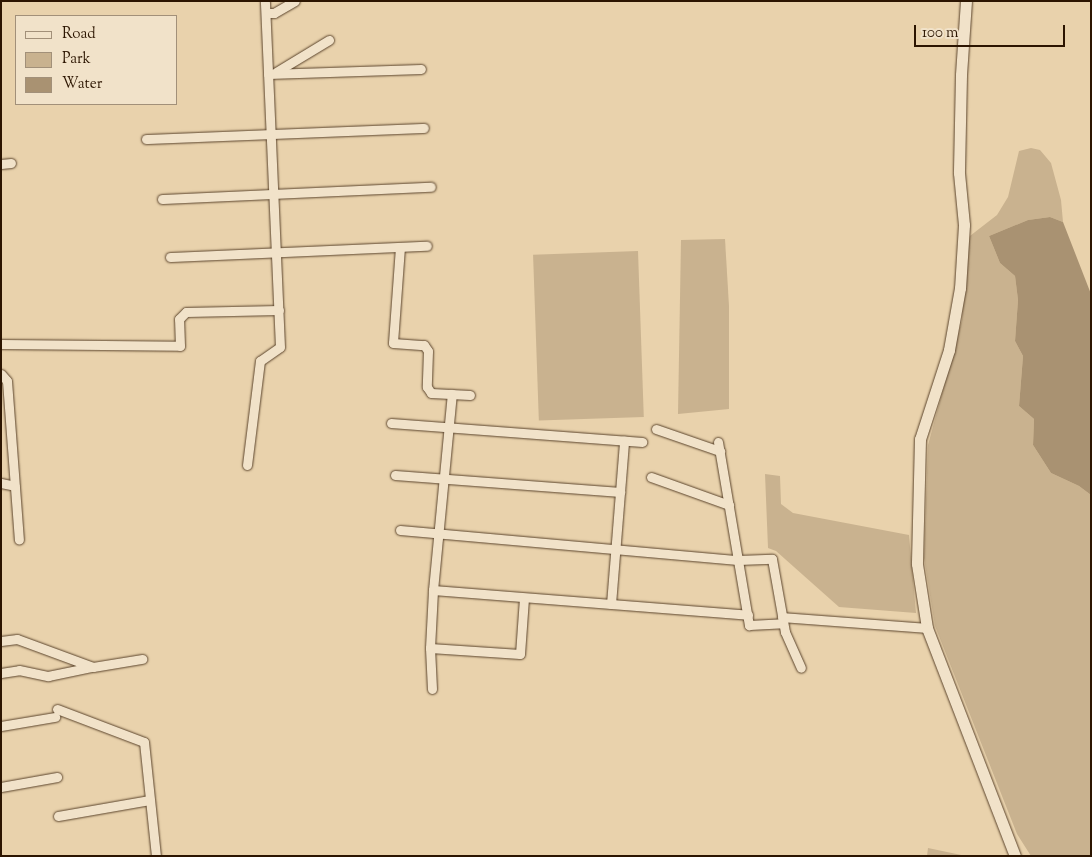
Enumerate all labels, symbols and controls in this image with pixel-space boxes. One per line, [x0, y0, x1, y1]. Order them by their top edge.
legend [15, 15, 178, 105]
scale bar [917, 15, 1068, 47]
text: 100 m [922, 23, 958, 44]
text: Road [62, 24, 96, 45]
text: Park [62, 49, 91, 70]
text: Water [62, 74, 102, 95]

